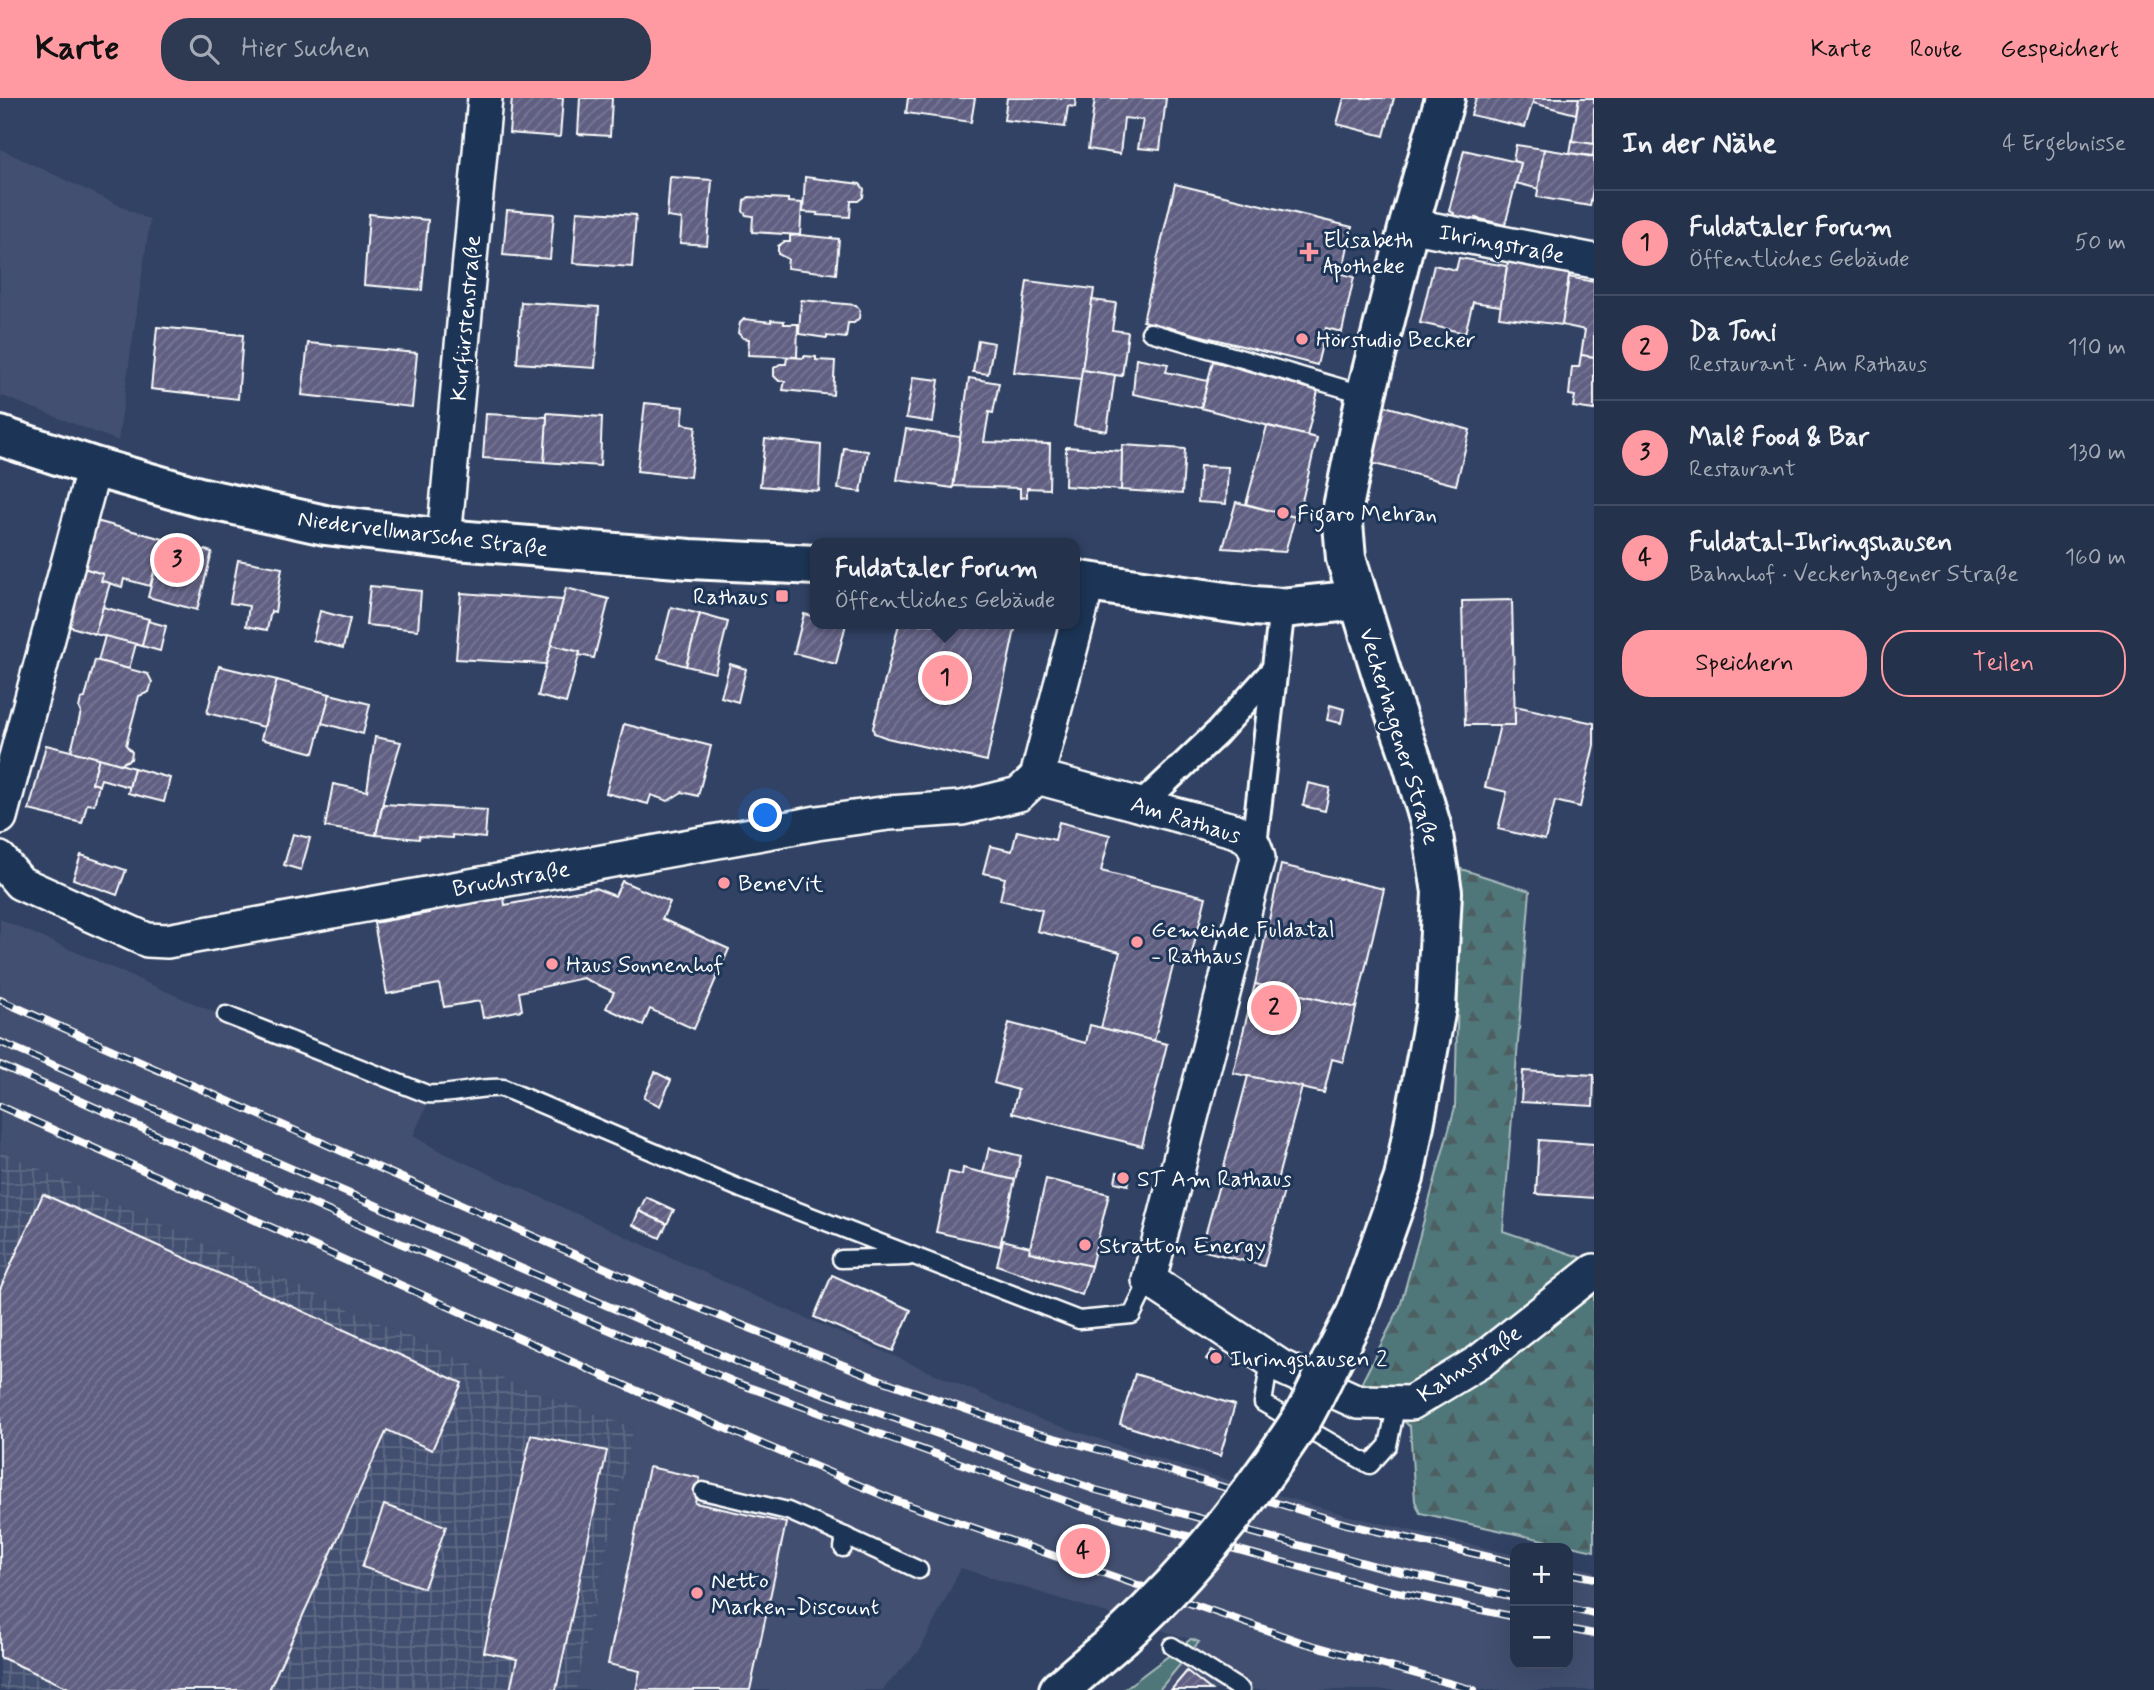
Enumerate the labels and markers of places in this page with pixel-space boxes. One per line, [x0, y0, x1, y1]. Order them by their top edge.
place label: Elisabeth Apotheke [1323, 226, 1413, 283]
marker: Elisabeth Apotheke [1301, 244, 1317, 260]
place label: Hörstudio Becker [1316, 326, 1476, 356]
marker: Hörstudio Becker [1294, 331, 1310, 347]
place label: Figaro Mehran [1297, 500, 1437, 532]
marker: Figaro Mehran [1275, 505, 1291, 521]
pin: 3 [154, 534, 200, 586]
place label: Rathaus [693, 583, 768, 613]
marker: Rathaus [774, 588, 790, 604]
pin: 1 [922, 652, 968, 704]
place label: BeneVit [738, 870, 824, 900]
marker: BeneVit [716, 875, 732, 891]
place label: Gemeinde Fuldatal - Rathaus [1151, 916, 1335, 972]
marker: Gemeinde Fuldatal - Rathaus [1129, 934, 1145, 950]
place label: Haus Sonnenhof [566, 951, 724, 981]
marker: Haus Sonnenhof [544, 956, 560, 972]
pin: 2 [1251, 982, 1297, 1034]
place label: ST Am Rathaus [1137, 1165, 1292, 1195]
marker: ST Am Rathaus [1115, 1170, 1131, 1186]
place label: Stratton Energy [1099, 1232, 1266, 1262]
marker: Stratton Energy [1077, 1237, 1093, 1253]
place label: Ihringshausen 2 [1230, 1345, 1387, 1375]
marker: Ihringshausen 2 [1208, 1350, 1224, 1366]
pin: 4 [1060, 1525, 1106, 1577]
place label: Netto Marken-Discount [711, 1567, 879, 1623]
marker: Netto Marken-Discount [689, 1585, 705, 1601]

